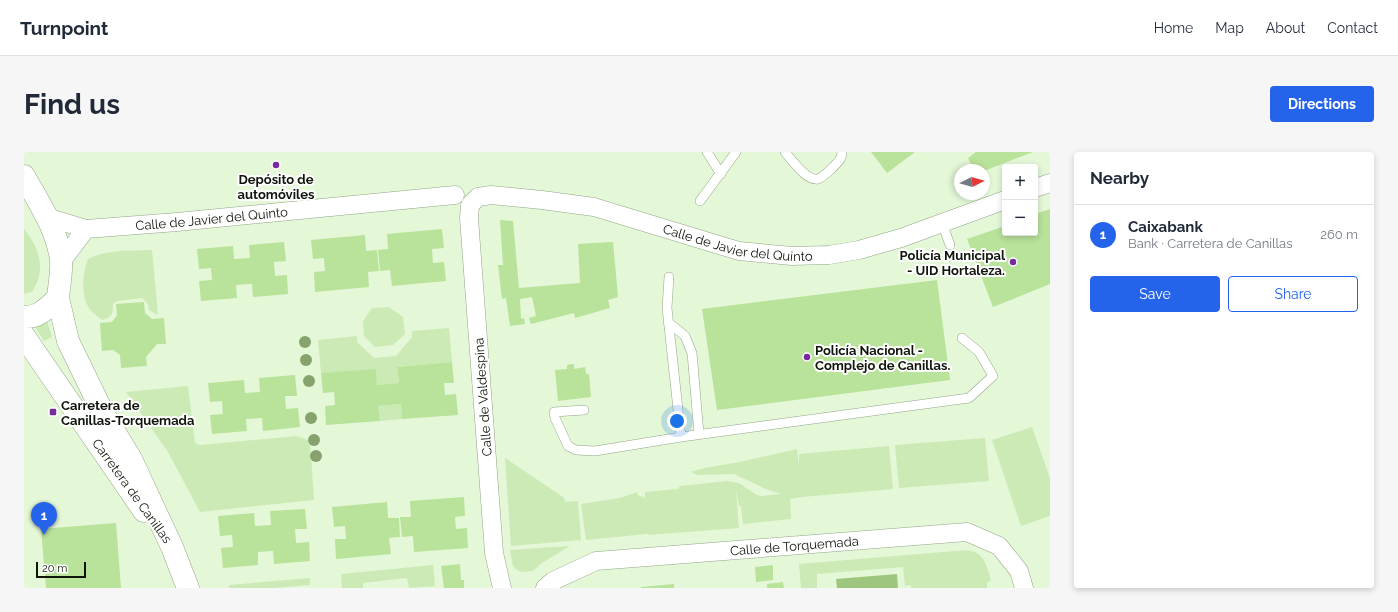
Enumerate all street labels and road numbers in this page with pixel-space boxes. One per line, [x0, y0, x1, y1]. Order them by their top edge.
street label: Calle de Javier del Quinto [135, 204, 289, 233]
street label: Calle de Javier del Quinto [661, 221, 813, 264]
street label: Calle de Valdespina [471, 337, 495, 457]
street label: Carretera de Canillas [89, 436, 175, 546]
street label: Calle de Torquemada [729, 533, 859, 558]

